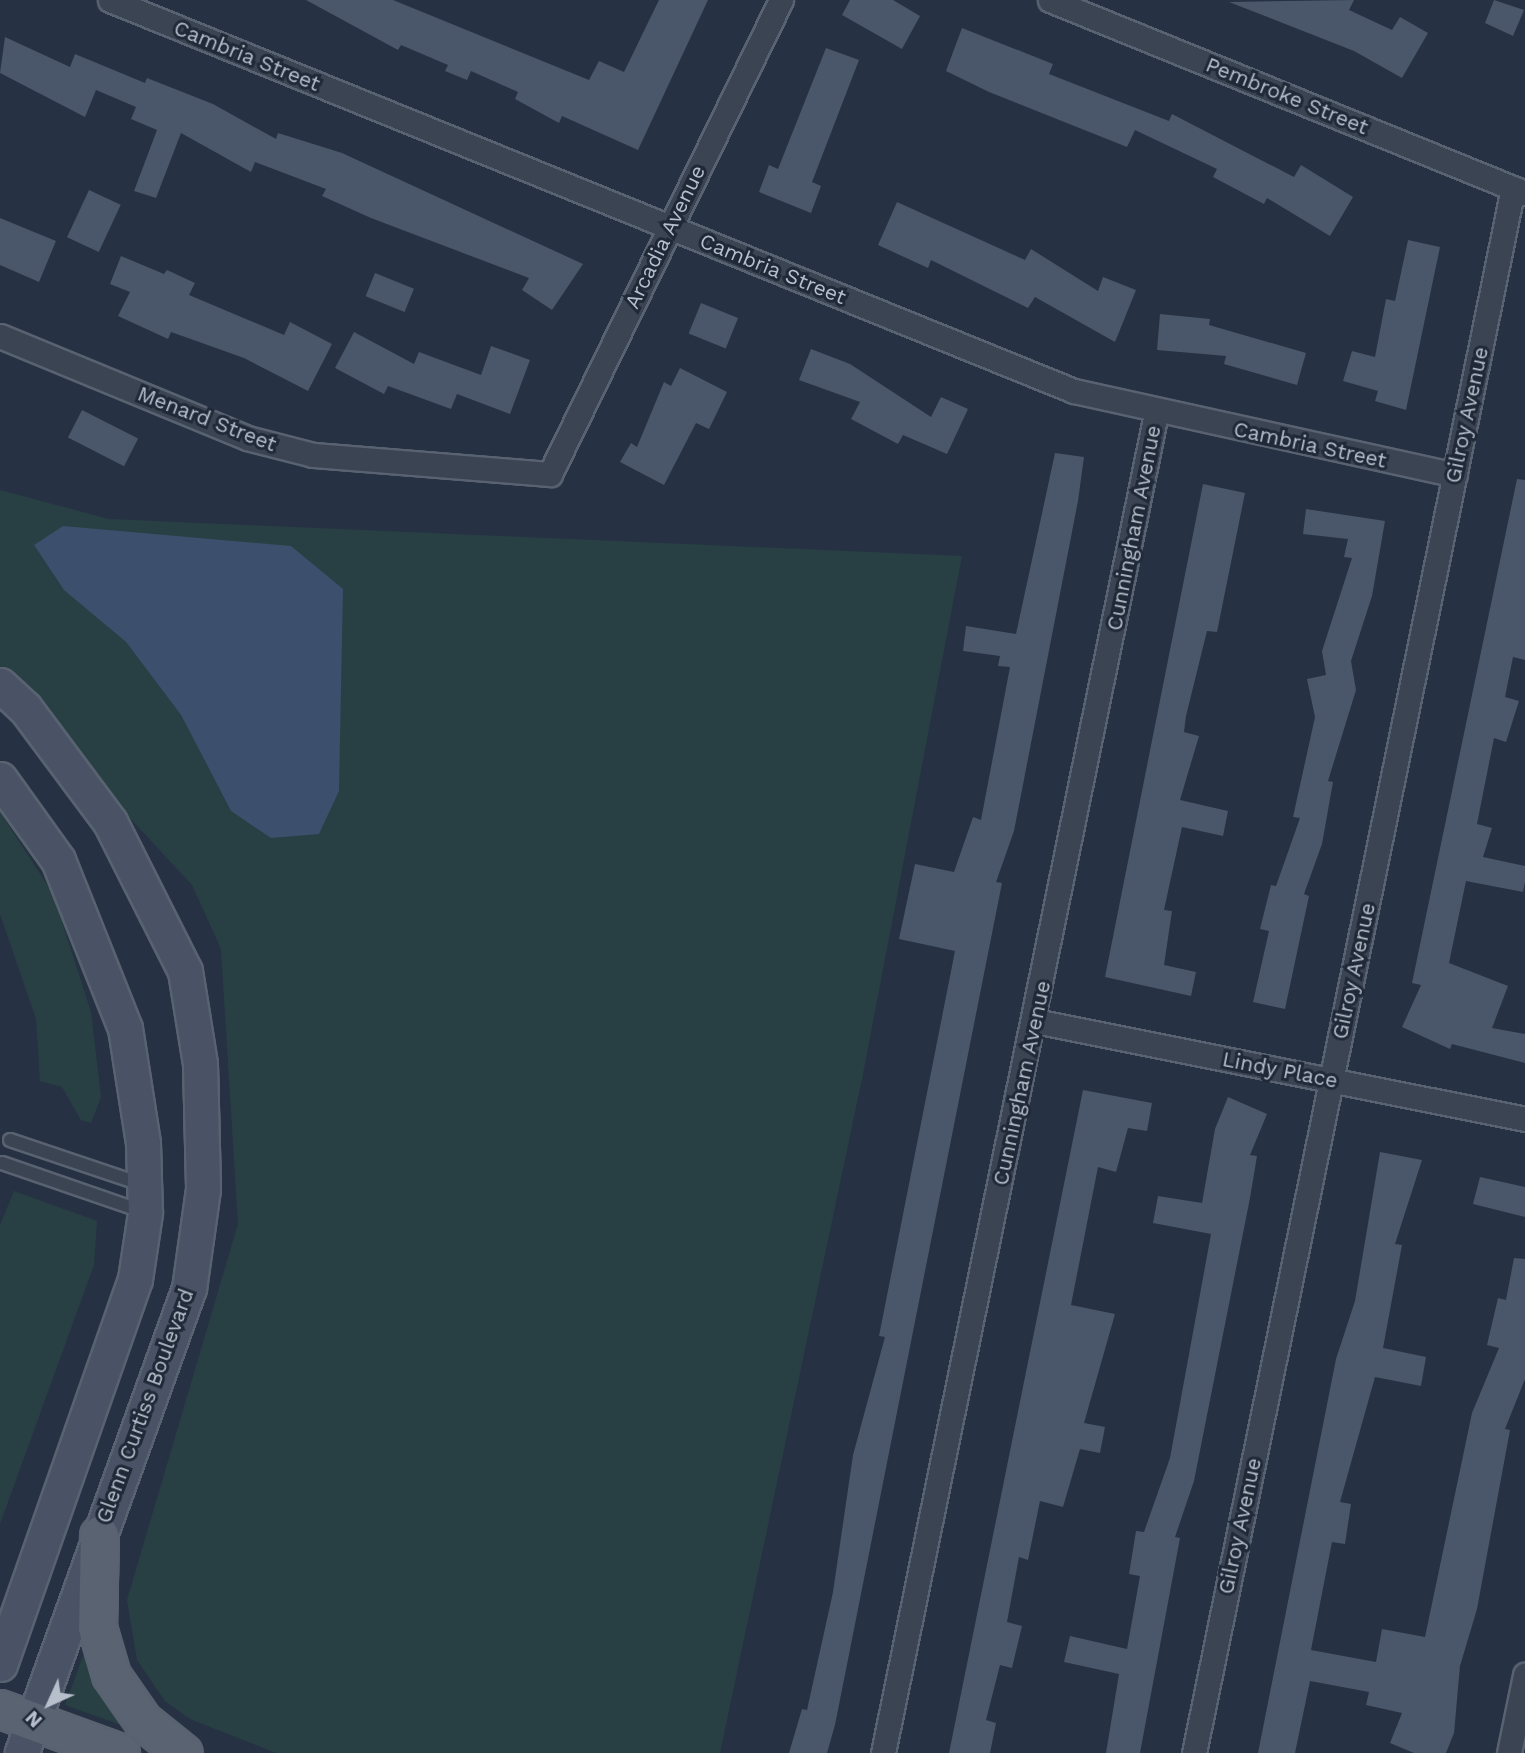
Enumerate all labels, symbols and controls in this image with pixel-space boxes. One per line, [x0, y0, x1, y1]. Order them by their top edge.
street label: Cambria Street [170, 15, 324, 97]
street label: Pembroke Street [1202, 52, 1372, 140]
street label: Arcadia Avenue [619, 161, 711, 313]
street label: Cambria Street [696, 228, 850, 310]
street label: Gilroy Avenue [1440, 344, 1494, 486]
street label: Menard Street [134, 381, 280, 457]
street label: Cambria Street [1231, 416, 1389, 474]
street label: Cunningham Avenue [1102, 423, 1166, 633]
street label: Gilroy Avenue [1327, 900, 1381, 1042]
street label: Cunningham Avenue [988, 978, 1056, 1188]
street label: Lindy Place [1220, 1046, 1340, 1094]
street label: Glenn Curtiss Boulevard [91, 1285, 199, 1527]
street label: Gilroy Avenue [1213, 1455, 1267, 1597]
north arrow [14, 1669, 84, 1739]
text: N [21, 1706, 47, 1732]

